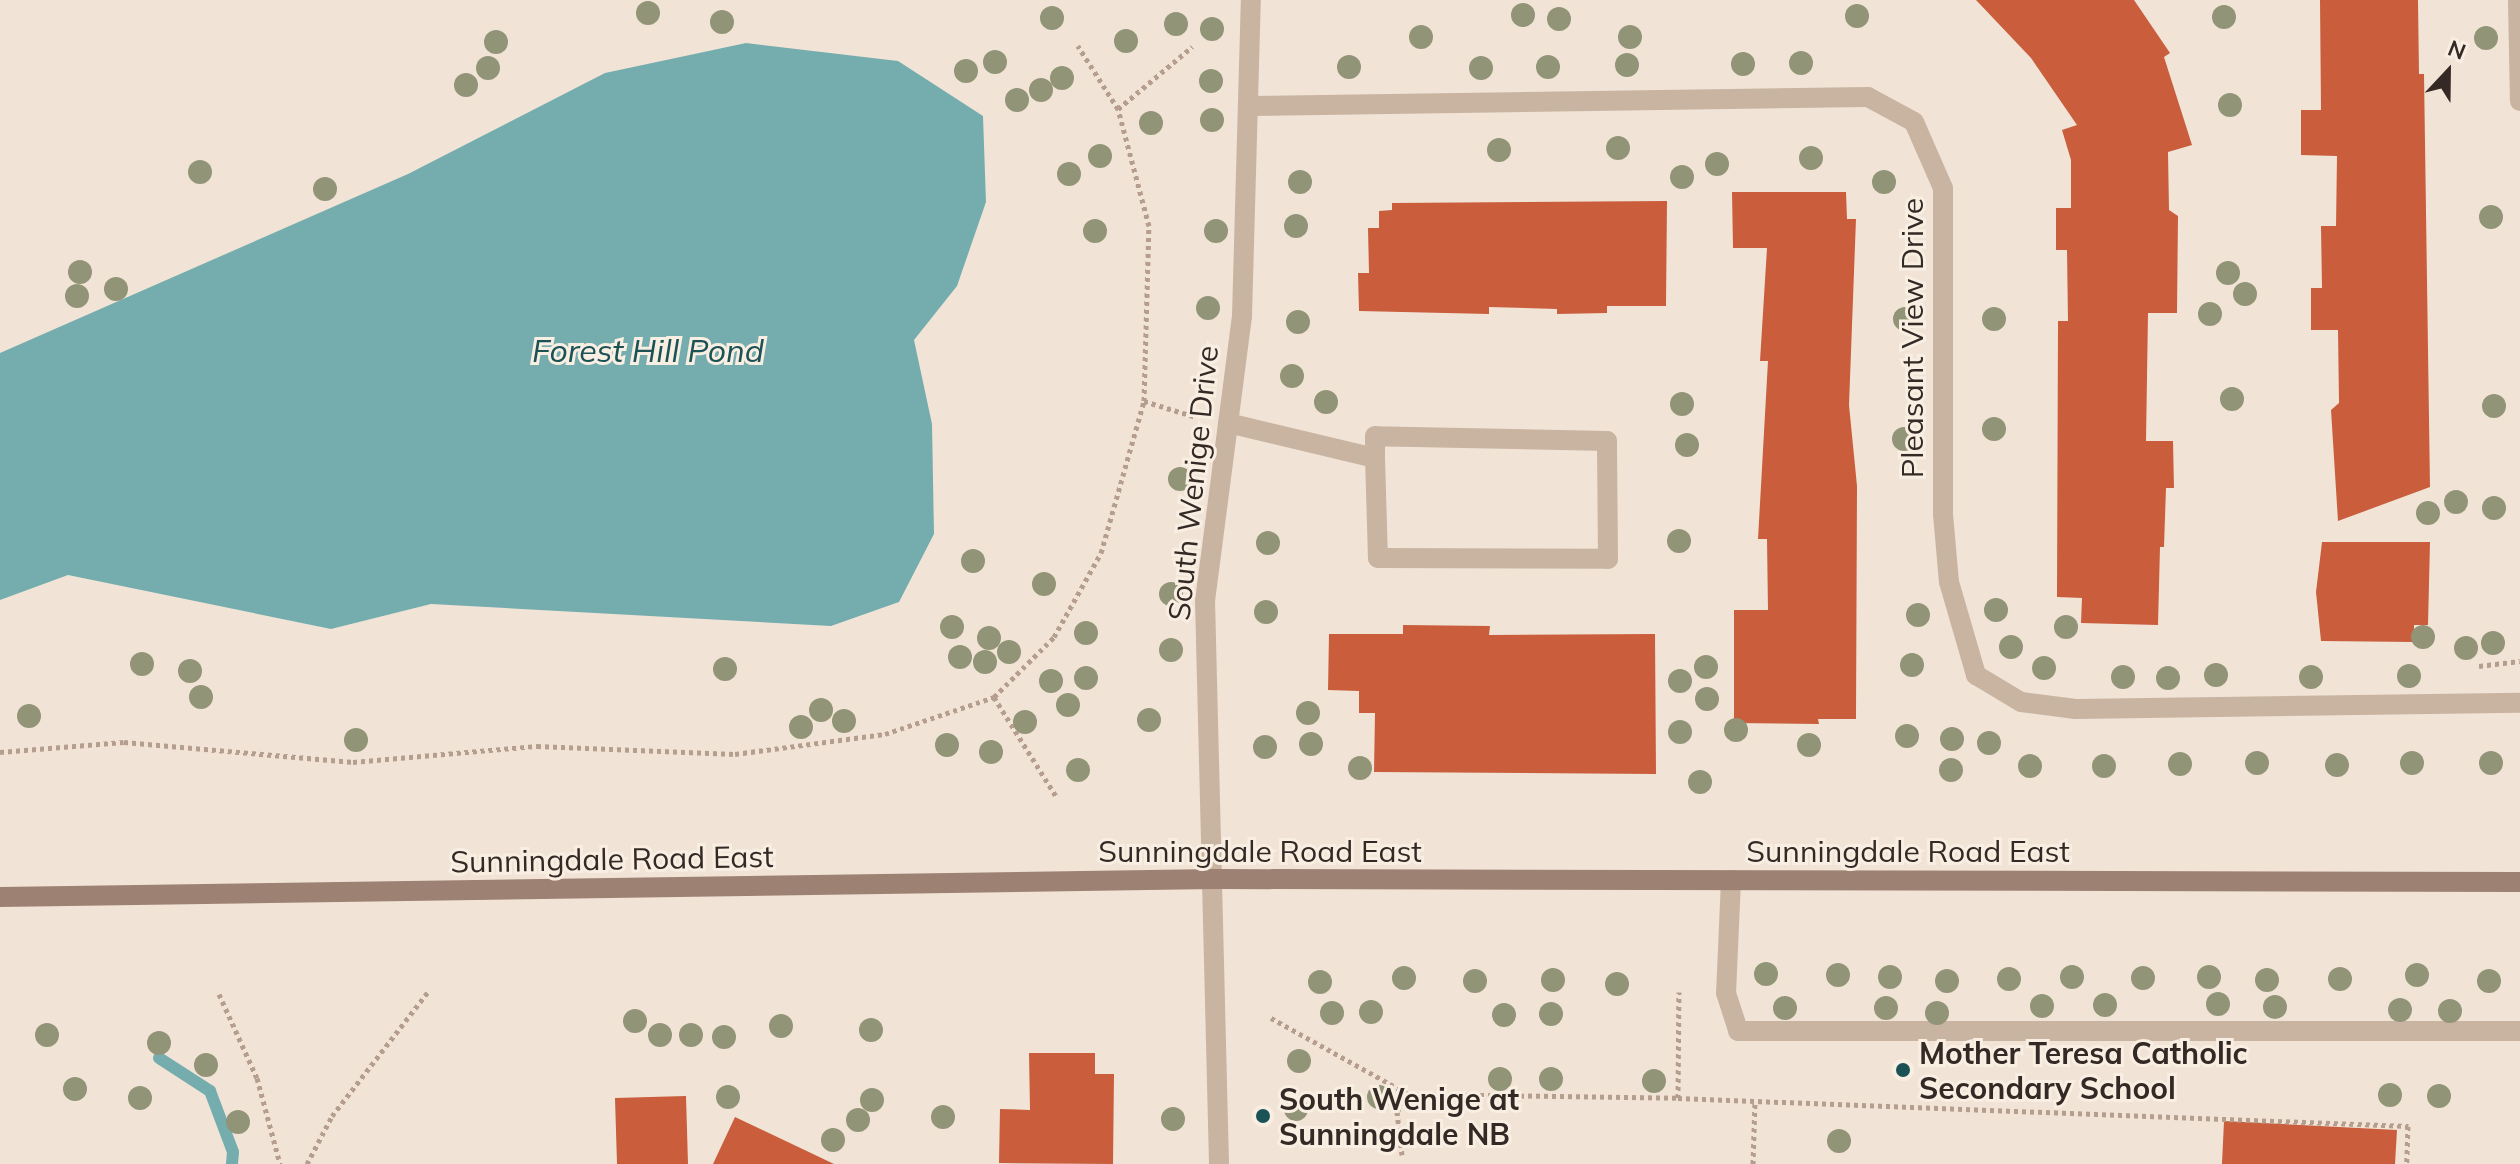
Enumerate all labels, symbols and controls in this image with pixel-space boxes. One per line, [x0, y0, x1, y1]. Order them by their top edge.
north arrow [2408, 32, 2488, 112]
text: N [2444, 34, 2470, 66]
street label: Pleasant View Drive [1894, 198, 1930, 478]
water label: Forest Hill Pond [532, 331, 764, 369]
street label: South Wenige Drive [1161, 344, 1225, 622]
street label: Sunningdale Road East [1098, 833, 1422, 869]
street label: Sunningdale Road East [1746, 833, 2070, 869]
street label: Sunningdale Road East [450, 838, 774, 880]
place label: Mother Teresa Catholic Secondary School [1919, 1035, 2248, 1106]
marker: Mother Teresa Catholic Secondary School [1894, 1061, 1912, 1079]
place label: South Wenige at Sunningdale NB [1279, 1081, 1519, 1152]
marker: South Wenige at Sunningdale NB [1254, 1107, 1272, 1125]

